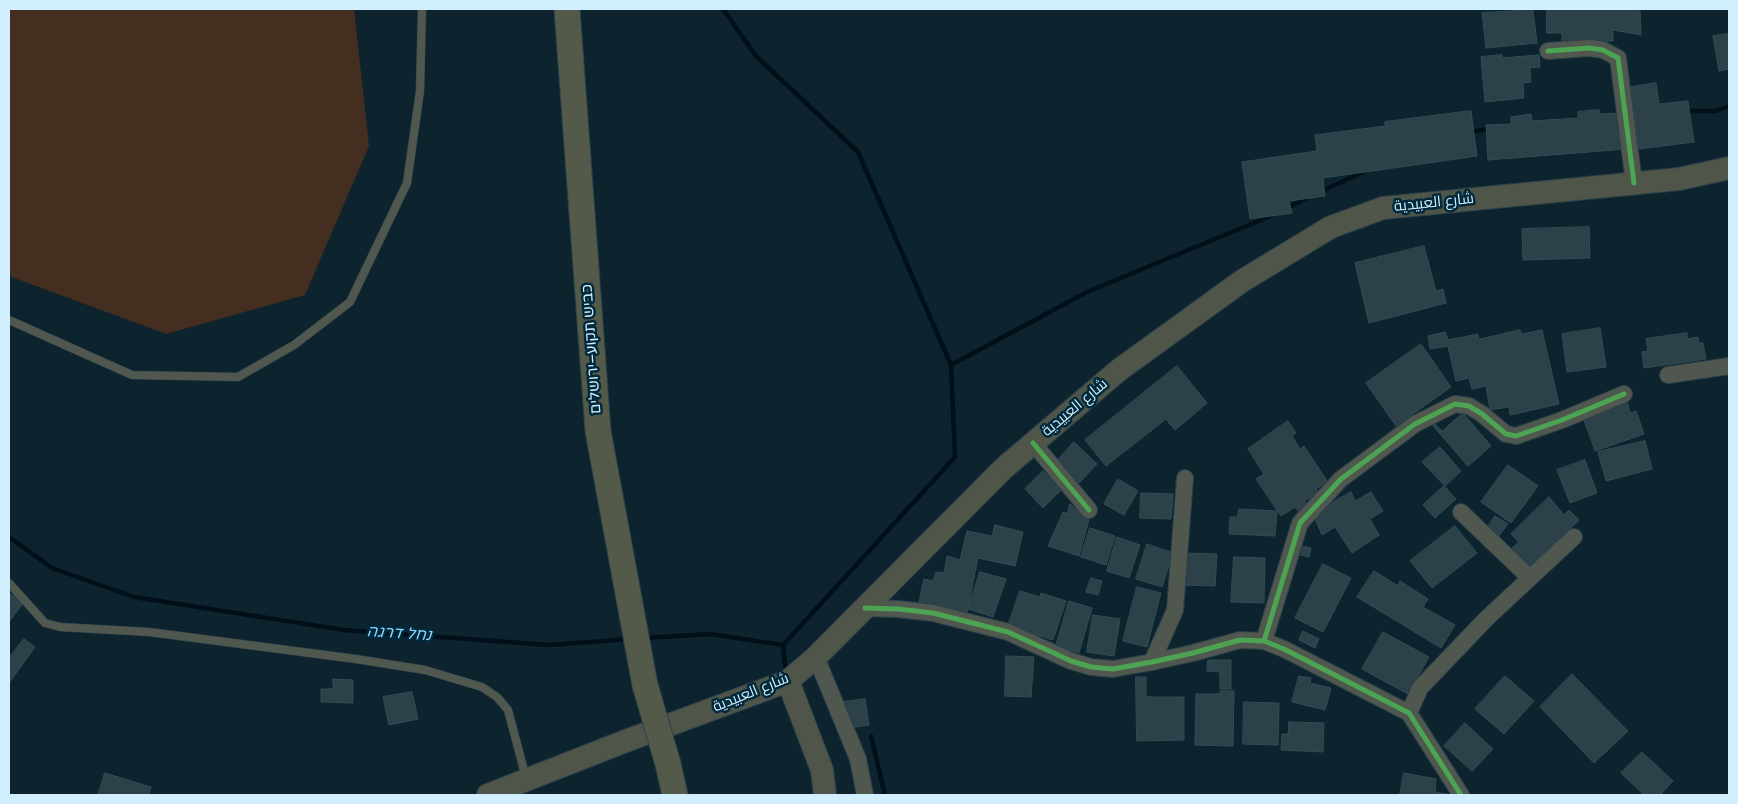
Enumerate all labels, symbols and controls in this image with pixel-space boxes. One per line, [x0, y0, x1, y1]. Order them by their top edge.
street label: شارع العبيدية [1393, 190, 1475, 216]
street label: כביש תקוע–ירושלים [578, 283, 606, 415]
street label: شارع العبيدية [1039, 375, 1111, 441]
water label: נחל דרגה [366, 622, 432, 646]
street label: شارع العبيدية [710, 670, 792, 716]

